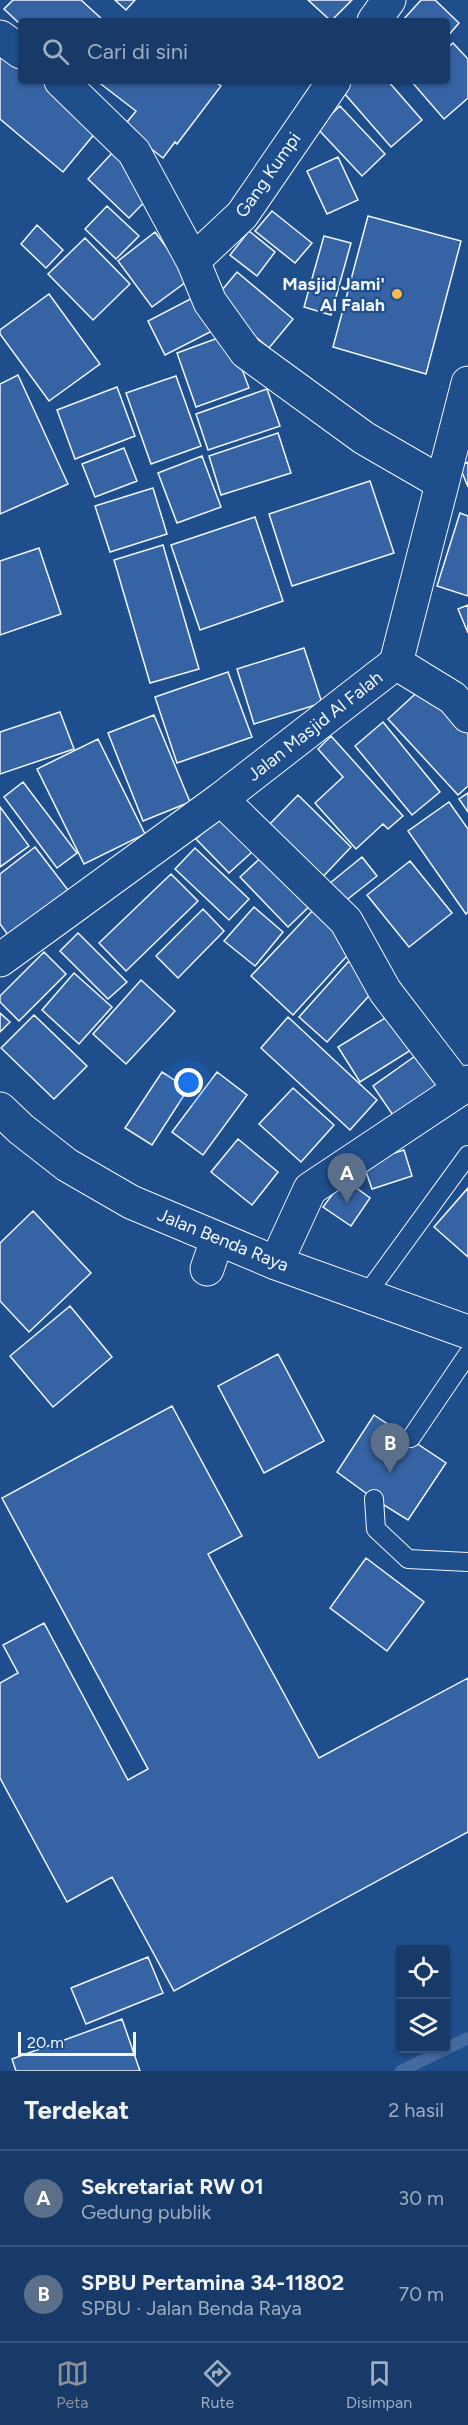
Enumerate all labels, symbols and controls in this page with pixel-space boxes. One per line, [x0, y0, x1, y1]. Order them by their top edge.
search box [18, 18, 450, 84]
icon: search [39, 35, 72, 68]
text: Cari di sini [87, 38, 188, 65]
street label: Gang Kumpi [231, 128, 305, 222]
place label: Masjid Jami' Al Falah [282, 273, 385, 316]
marker: Masjid Jami' Al Falah [390, 287, 404, 301]
street label: Jalan Masjid Al Falah [243, 666, 387, 786]
your location [174, 1068, 203, 1097]
pin: A [328, 1154, 366, 1203]
street label: Jalan Benda Raya [154, 1204, 292, 1276]
pin: B [370, 1424, 410, 1473]
map controls [396, 1945, 450, 2053]
button: locate [396, 1945, 450, 1999]
button: layers [396, 1999, 450, 2053]
scale bar [18, 2029, 136, 2056]
text: 20 m [27, 2033, 64, 2052]
text: Terdekat [24, 2094, 129, 2126]
text: 2 hasil [388, 2098, 444, 2122]
text: Sekretariat RW 01 [81, 2173, 264, 2200]
text: A [36, 2186, 51, 2210]
text: 30 m [398, 2186, 444, 2210]
text: Gedung publik [81, 2200, 211, 2224]
text: SPBU Pertamina 34-11802 [81, 2269, 344, 2296]
text: B [37, 2282, 50, 2306]
text: 70 m [398, 2282, 444, 2306]
text: SPBU · Jalan Benda Raya [81, 2296, 302, 2320]
tab: Peta [56, 2357, 89, 2412]
tab: Rute [201, 2357, 234, 2412]
tab: Disimpan [346, 2357, 412, 2412]

